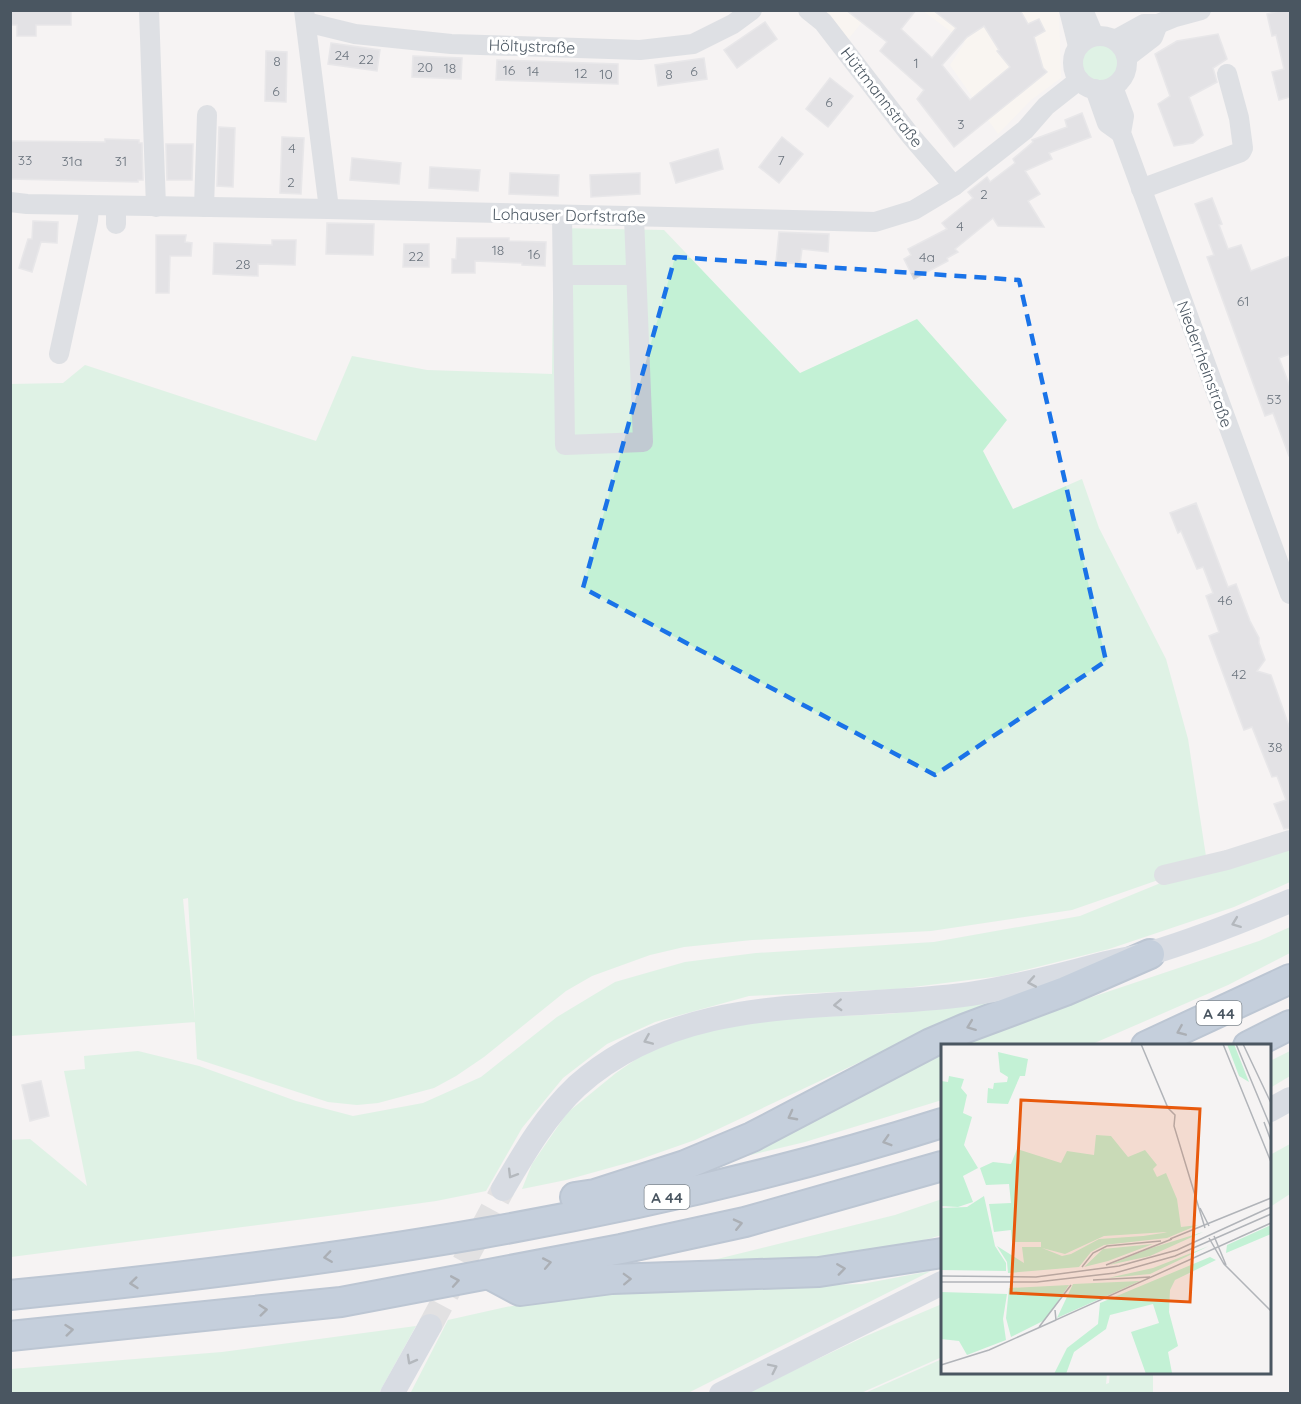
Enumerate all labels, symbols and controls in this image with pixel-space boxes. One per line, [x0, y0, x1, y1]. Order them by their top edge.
street label: Höltystraße [488, 34, 576, 58]
street label: Hüttmannstraße [837, 43, 927, 151]
house number: 24 [335, 46, 349, 64]
house number: 22 [358, 50, 374, 68]
house number: 8 [273, 52, 281, 70]
house number: 1 [913, 54, 919, 72]
house number: 20 [417, 58, 433, 76]
house number: 18 [444, 59, 456, 77]
house number: 16 [503, 61, 516, 79]
house number: 14 [527, 62, 539, 80]
house number: 6 [690, 62, 698, 80]
house number: 12 [575, 64, 588, 82]
house number: 10 [599, 65, 613, 83]
house number: 8 [665, 65, 673, 83]
house number: 6 [272, 82, 280, 100]
house number: 6 [825, 93, 833, 111]
house number: 3 [957, 115, 965, 133]
house number: 4 [288, 139, 296, 157]
house number: 33 [18, 151, 32, 169]
house number: 7 [777, 151, 785, 169]
house number: 31a [62, 152, 83, 170]
house number: 31 [115, 152, 127, 170]
house number: 2 [287, 173, 295, 191]
house number: 2 [980, 185, 988, 203]
street label: Lohauser Dorfstraße [492, 204, 646, 226]
house number: 4 [956, 217, 964, 235]
house number: 18 [492, 241, 504, 259]
house number: 16 [528, 245, 541, 263]
house number: 22 [408, 247, 424, 265]
house number: 4a [919, 248, 935, 266]
house number: 28 [235, 255, 251, 273]
house number: 61 [1237, 292, 1249, 310]
street label: Niederrheinstraße [1173, 298, 1237, 430]
house number: 53 [1267, 390, 1281, 408]
house number: 46 [1218, 591, 1233, 609]
house number: 42 [1231, 665, 1247, 683]
house number: 38 [1268, 738, 1282, 756]
one-way arrow [1232, 916, 1243, 928]
one-way arrow [1027, 976, 1036, 988]
one-way arrow [834, 998, 843, 1011]
road number: A 44 [1196, 1001, 1242, 1025]
one-way arrow [966, 1019, 977, 1031]
one-way arrow [1176, 1023, 1187, 1035]
one-way arrow [643, 1033, 654, 1045]
inset map [941, 1044, 1271, 1374]
one-way arrow [787, 1109, 798, 1120]
one-way arrow [882, 1134, 893, 1146]
one-way arrow [507, 1168, 519, 1178]
road number: A 44 [644, 1185, 690, 1209]
one-way arrow [733, 1218, 743, 1231]
one-way arrow [323, 1251, 332, 1263]
one-way arrow [542, 1257, 552, 1270]
one-way arrow [836, 1264, 846, 1276]
one-way arrow [623, 1272, 632, 1285]
one-way arrow [450, 1275, 460, 1288]
one-way arrow [130, 1276, 139, 1289]
one-way arrow [258, 1305, 267, 1317]
one-way arrow [64, 1324, 73, 1337]
one-way arrow [407, 1353, 418, 1364]
one-way arrow [767, 1363, 778, 1375]

